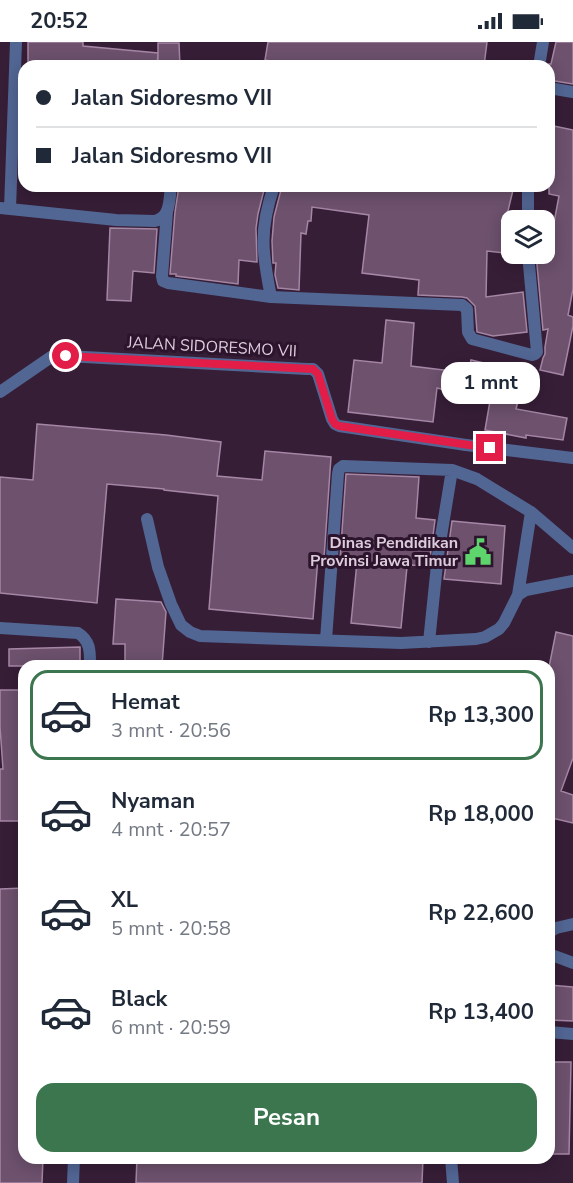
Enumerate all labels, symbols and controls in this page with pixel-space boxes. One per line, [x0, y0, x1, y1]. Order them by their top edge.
text: 20:52 [30, 6, 88, 36]
text: Jalan Sidoresmo VII [72, 83, 272, 113]
text: Jalan Sidoresmo VII [72, 141, 272, 171]
map controls [501, 210, 555, 264]
button: layers [501, 210, 555, 264]
street label: JALAN SIDORESMO VII [126, 332, 297, 362]
route start [52, 342, 79, 369]
callout: 1 mnt [440, 361, 540, 403]
text: 1 mnt [463, 369, 518, 396]
route end [476, 434, 503, 461]
place label: Dinas Pendidikan Provinsi Jawa Timur [310, 532, 459, 572]
public building icon: Dinas Pendidikan Provinsi Jawa Timur [463, 537, 493, 567]
text: Hemat [111, 687, 180, 717]
icon: car [39, 688, 93, 742]
text: Rp 13,300 [428, 700, 534, 730]
text: 3 mnt · 20:56 [111, 717, 231, 744]
text: Nyaman [111, 786, 195, 816]
icon: car [39, 787, 93, 841]
text: Rp 18,000 [428, 799, 534, 829]
text: 4 mnt · 20:57 [111, 816, 231, 843]
text: XL [111, 885, 138, 915]
icon: car [39, 886, 93, 940]
text: Rp 22,600 [428, 898, 534, 928]
text: 5 mnt · 20:58 [111, 915, 231, 942]
text: Black [111, 984, 167, 1014]
icon: car [39, 985, 93, 1039]
text: Rp 13,400 [428, 997, 534, 1027]
text: 6 mnt · 20:59 [111, 1014, 231, 1041]
button: Pesan [36, 1083, 537, 1152]

